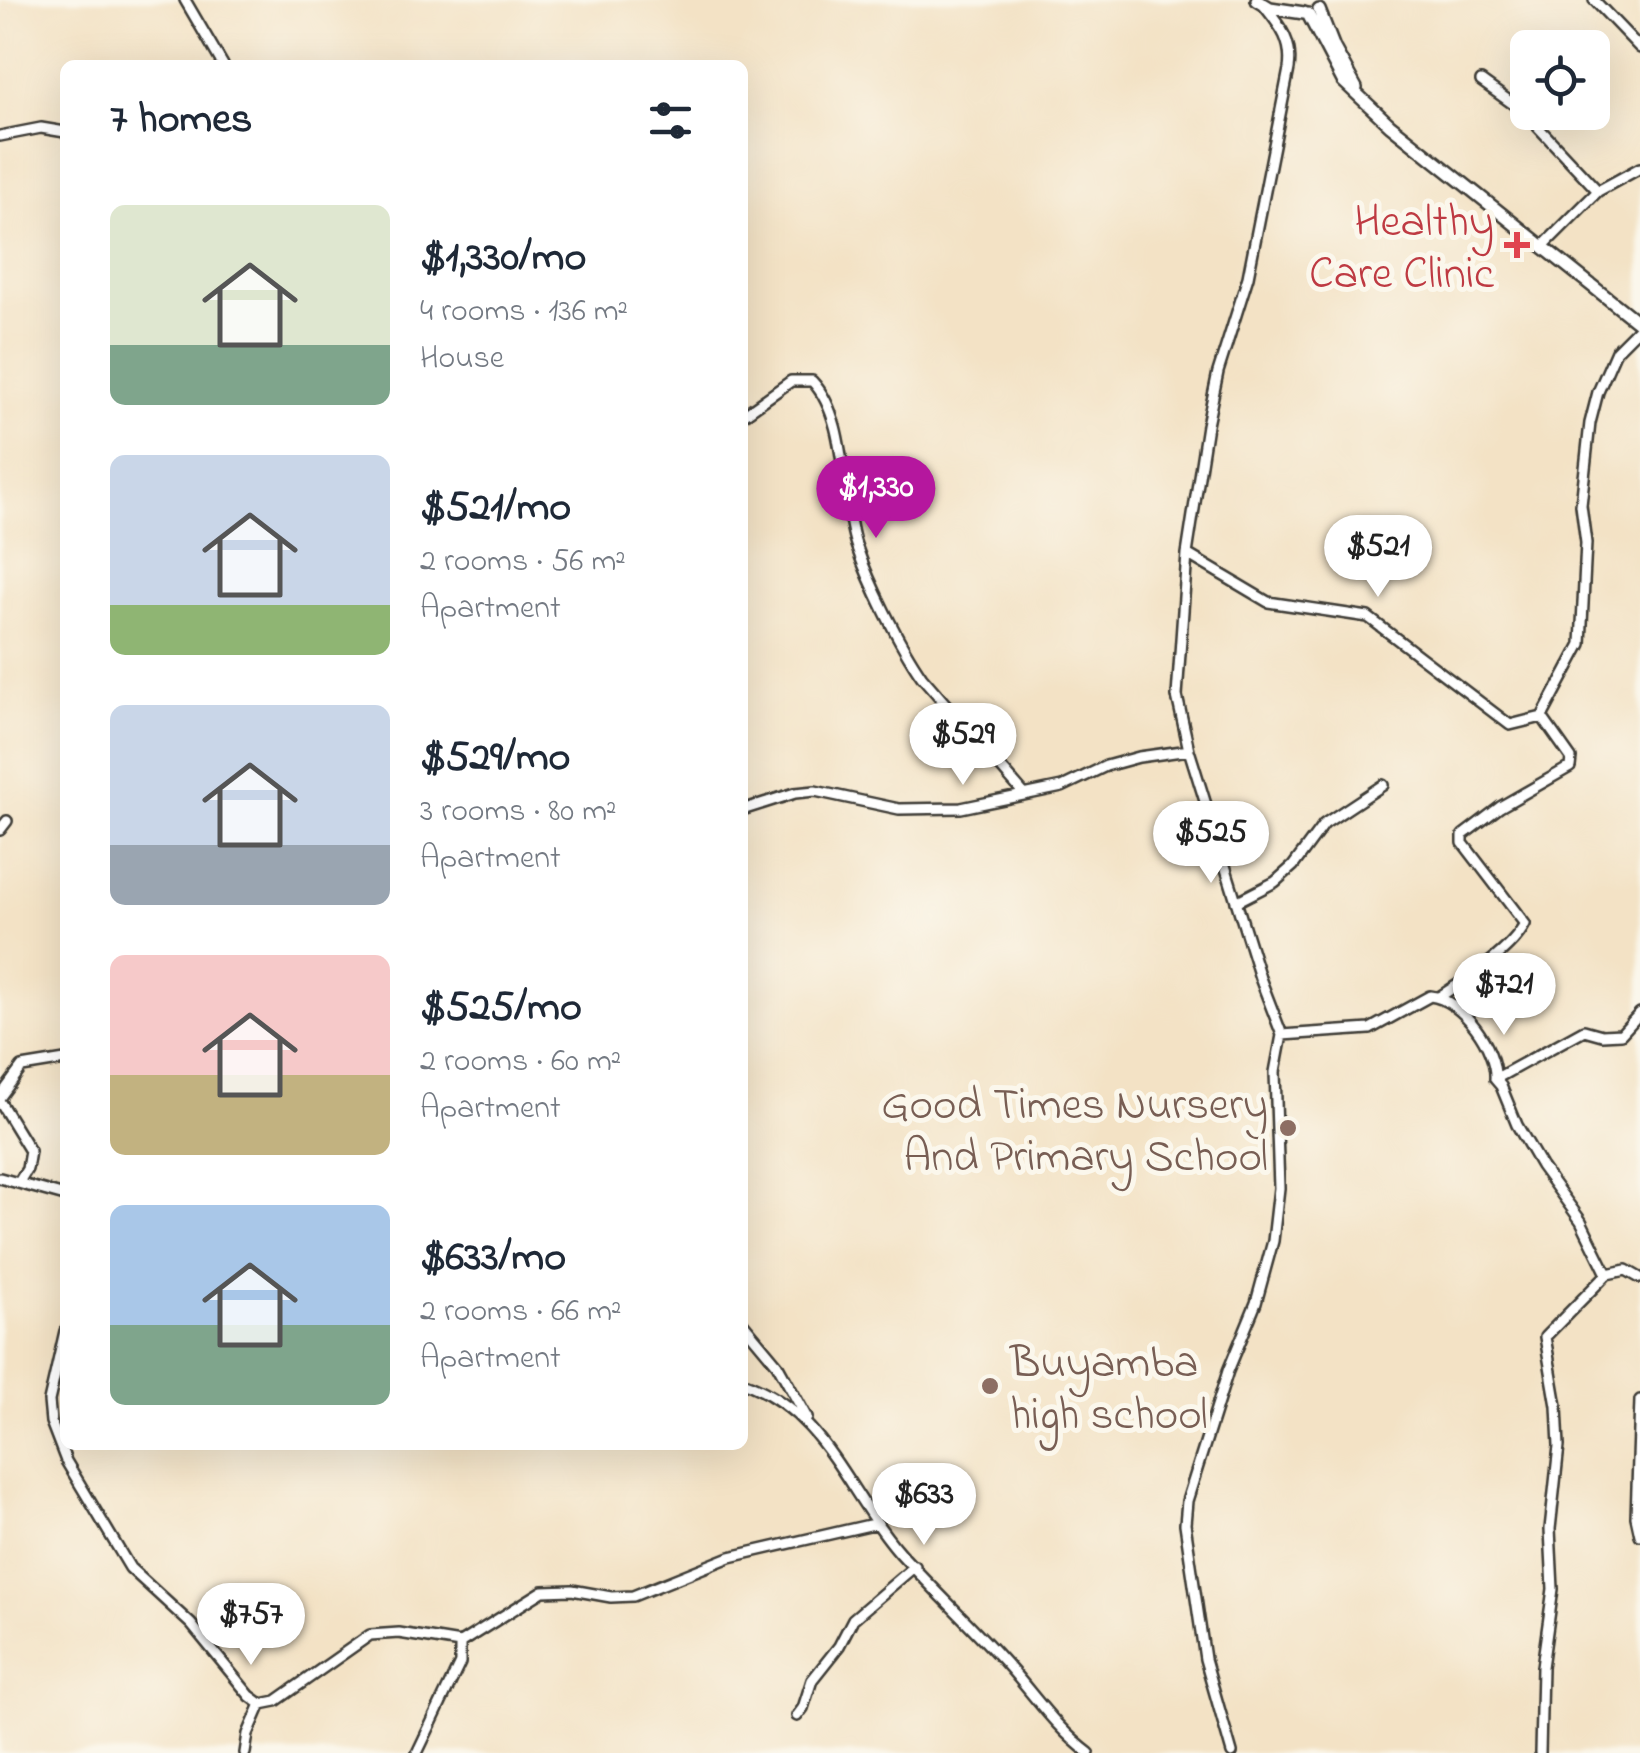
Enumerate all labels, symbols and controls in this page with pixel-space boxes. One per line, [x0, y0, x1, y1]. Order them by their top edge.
map controls [1510, 30, 1610, 130]
button: locate [1510, 30, 1610, 130]
text: 7 homes [110, 90, 252, 151]
icon: filters [643, 93, 698, 148]
place label: Healthy Care Clinic [1309, 191, 1494, 309]
text: $1,330/mo [420, 228, 586, 289]
marker: Healthy Care Clinic [1504, 232, 1530, 258]
icon: home [190, 245, 310, 365]
text: 4 rooms · 136 m² [420, 289, 628, 336]
text: House [420, 336, 504, 383]
pin: $1,330 [795, 456, 957, 541]
text: $1,330 [838, 465, 914, 512]
text: $521/mo [420, 478, 571, 539]
icon: home [190, 495, 310, 615]
pin: $521 [1319, 515, 1437, 600]
text: $521 [1346, 524, 1410, 571]
text: 2 rooms · 56 m² [420, 539, 626, 586]
text: Apartment [420, 586, 561, 633]
pin: $529 [904, 703, 1022, 788]
text: $529 [931, 712, 995, 759]
text: $529/mo [420, 728, 570, 789]
icon: home [190, 745, 310, 865]
text: 3 rooms · 80 m² [420, 789, 617, 836]
pin: $525 [1152, 801, 1270, 886]
text: $525 [1175, 810, 1247, 857]
text: Apartment [420, 836, 561, 883]
pin: $721 [1445, 953, 1563, 1038]
text: $721 [1475, 962, 1533, 1009]
text: $525/mo [420, 978, 582, 1039]
icon: home [190, 995, 310, 1115]
text: 2 rooms · 60 m² [420, 1039, 621, 1086]
place label: Good Times Nursery And Primary School [881, 1074, 1268, 1192]
text: Apartment [420, 1086, 561, 1133]
marker: Good Times Nursery And Primary School [1277, 1117, 1299, 1139]
text: $633/mo [420, 1228, 566, 1289]
icon: home [190, 1245, 310, 1365]
text: 2 rooms · 66 m² [420, 1289, 622, 1336]
place label: Buyamba high school [1009, 1332, 1208, 1451]
text: Apartment [420, 1336, 561, 1383]
marker: Buyamba high school [979, 1375, 1001, 1397]
pin: $633 [865, 1463, 983, 1548]
text: $633 [894, 1472, 954, 1519]
pin: $757 [192, 1583, 310, 1668]
text: $757 [219, 1592, 283, 1639]

